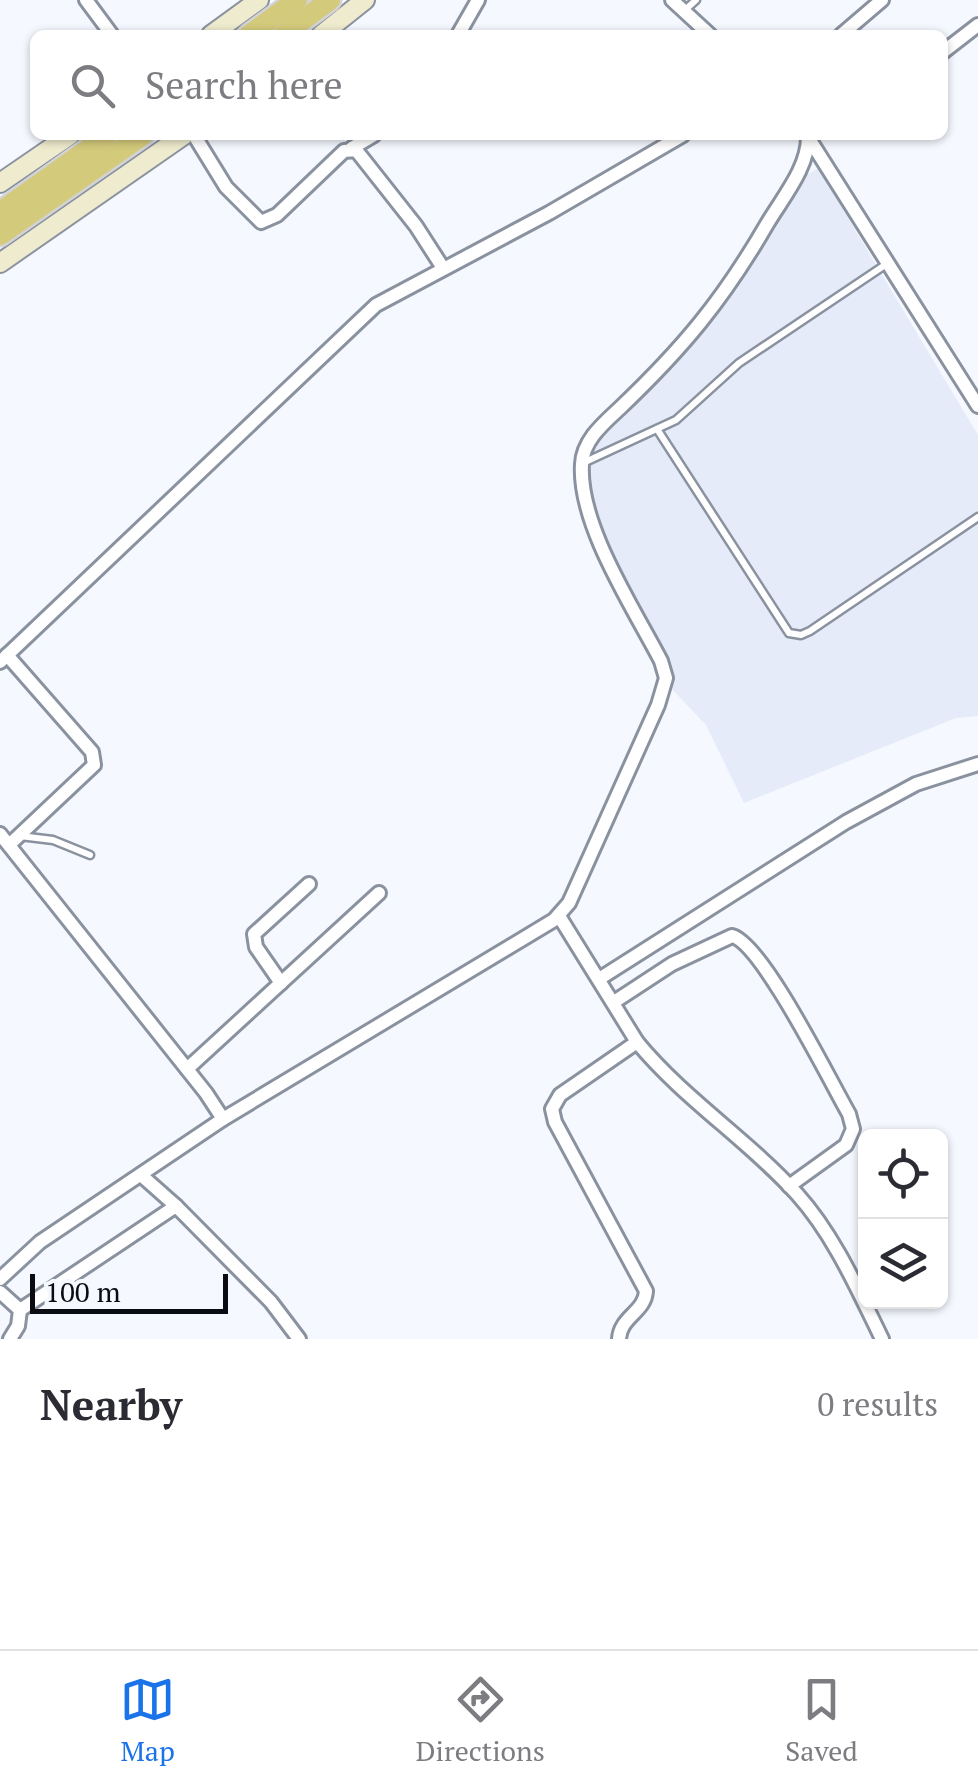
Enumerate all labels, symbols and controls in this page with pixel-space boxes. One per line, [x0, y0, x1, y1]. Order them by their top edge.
search box [30, 30, 948, 140]
icon: search [65, 58, 120, 113]
text: Search here [145, 60, 343, 110]
map controls [858, 1129, 948, 1309]
button: locate [858, 1129, 948, 1219]
button: layers [858, 1219, 948, 1309]
scale bar [30, 1269, 228, 1314]
text: 100 m [45, 1273, 121, 1310]
text: Nearby [40, 1376, 182, 1432]
text: 0 results [817, 1383, 938, 1425]
tab: Map [120, 1672, 175, 1769]
tab: Directions [416, 1672, 545, 1769]
tab: Saved [785, 1672, 858, 1769]

